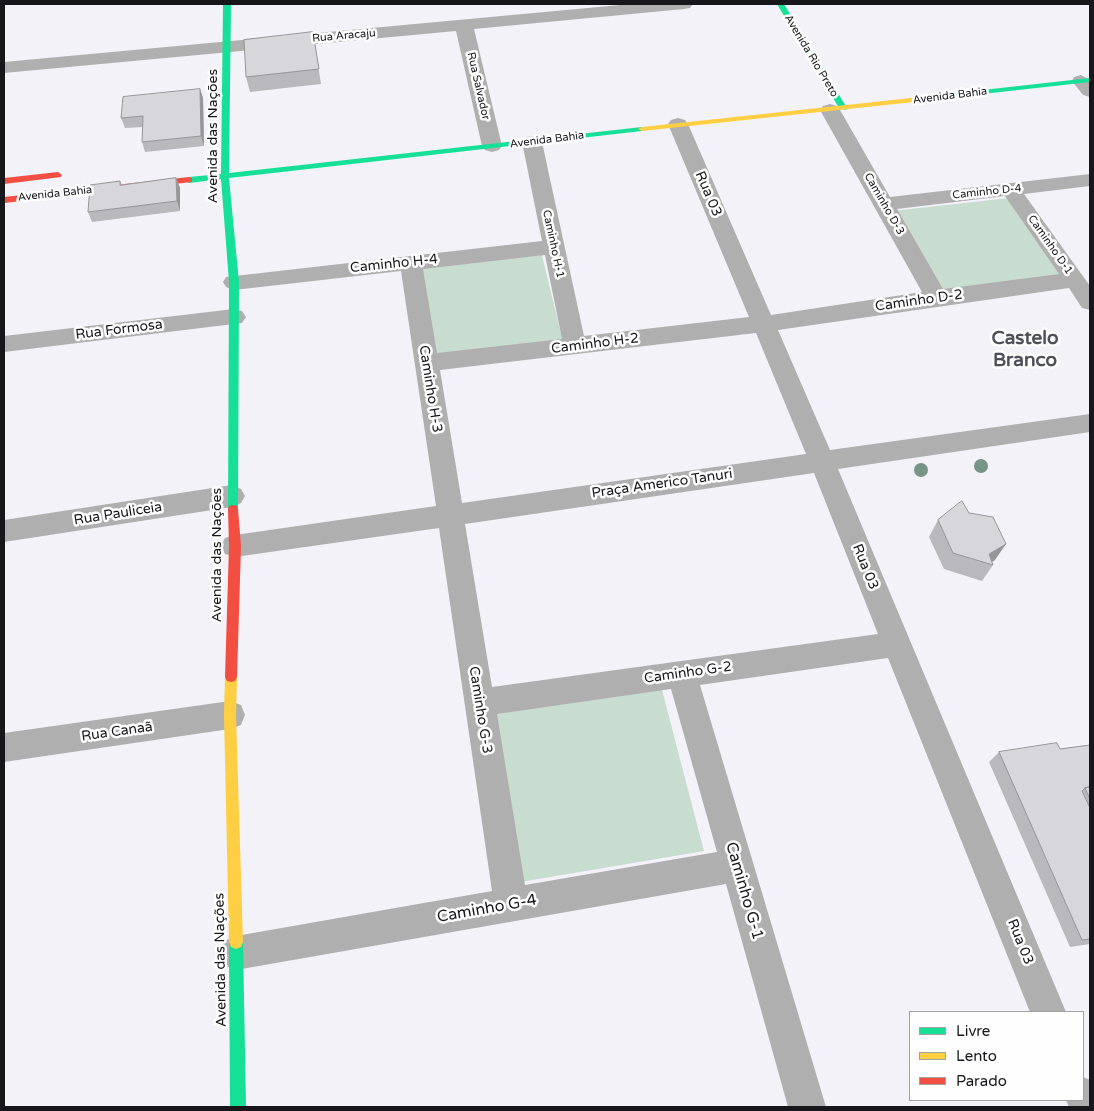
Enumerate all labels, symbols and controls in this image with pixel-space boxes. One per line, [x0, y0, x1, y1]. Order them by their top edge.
street label: Avenida Rio Preto [781, 12, 841, 100]
street label: Rua Aracaju [312, 27, 376, 45]
street label: Rua Salvador [464, 51, 492, 121]
street label: Avenida das Nações [205, 69, 221, 203]
street label: Avenida Bahia [912, 85, 988, 107]
street label: Avenida Bahia [509, 129, 585, 151]
street label: Rua 03 [691, 169, 725, 219]
street label: Caminho D-3 [861, 171, 907, 237]
street label: Caminho D-4 [952, 182, 1022, 202]
street label: Avenida Bahia [17, 184, 93, 204]
street label: Caminho H-1 [539, 209, 567, 279]
street label: Caminho D-1 [1025, 213, 1075, 277]
street label: Caminho H-4 [349, 251, 439, 277]
street label: Caminho D-2 [874, 287, 964, 315]
street label: Rua Formosa [74, 316, 164, 344]
district label: Castelo Branco [991, 328, 1059, 372]
street label: Caminho H-2 [550, 330, 640, 358]
street label: Caminho H-3 [415, 344, 445, 434]
street label: Praça Americo Tanuri [590, 466, 734, 502]
street label: Avenida das Nações [209, 488, 225, 622]
street label: Rua Pauliceia [73, 499, 163, 529]
street label: Rua 03 [848, 542, 882, 592]
street label: Caminho G-2 [643, 659, 733, 687]
street label: Caminho G-3 [465, 665, 495, 755]
street label: Rua Canaã [80, 719, 154, 745]
street label: Caminho G-1 [721, 840, 767, 942]
street label: Caminho G-4 [436, 891, 538, 927]
street label: Avenida das Nações [211, 893, 231, 1027]
street label: Rua 03 [1003, 917, 1037, 967]
legend [909, 1011, 1084, 1101]
text: Livre [956, 1022, 990, 1040]
text: Lento [956, 1047, 997, 1065]
text: Parado [956, 1072, 1007, 1090]

